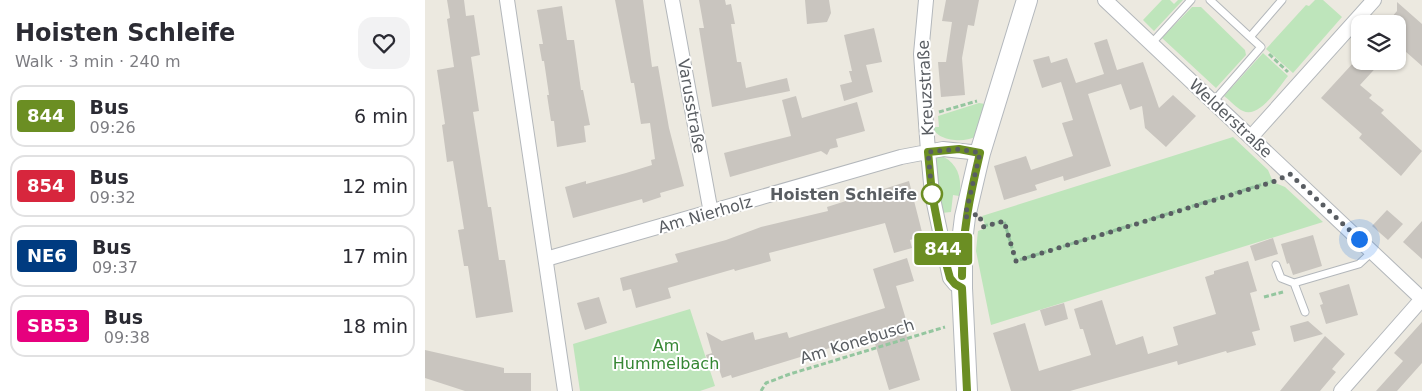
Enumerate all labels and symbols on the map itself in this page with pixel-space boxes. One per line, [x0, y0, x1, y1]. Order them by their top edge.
street label: Kreuzstraße [913, 40, 937, 136]
street label: Varusstraße [674, 57, 709, 155]
street label: Welderstraße [1185, 75, 1276, 162]
marker: Hoisten Schleife [921, 183, 943, 205]
place label: Hoisten Schleife [770, 185, 917, 204]
street label: Am Nierholz [656, 192, 754, 237]
your location [1347, 227, 1372, 252]
line badge: 844 [914, 233, 972, 265]
street label: Am Konebusch [798, 315, 917, 368]
park label: Am Hummelbach [613, 336, 719, 373]

